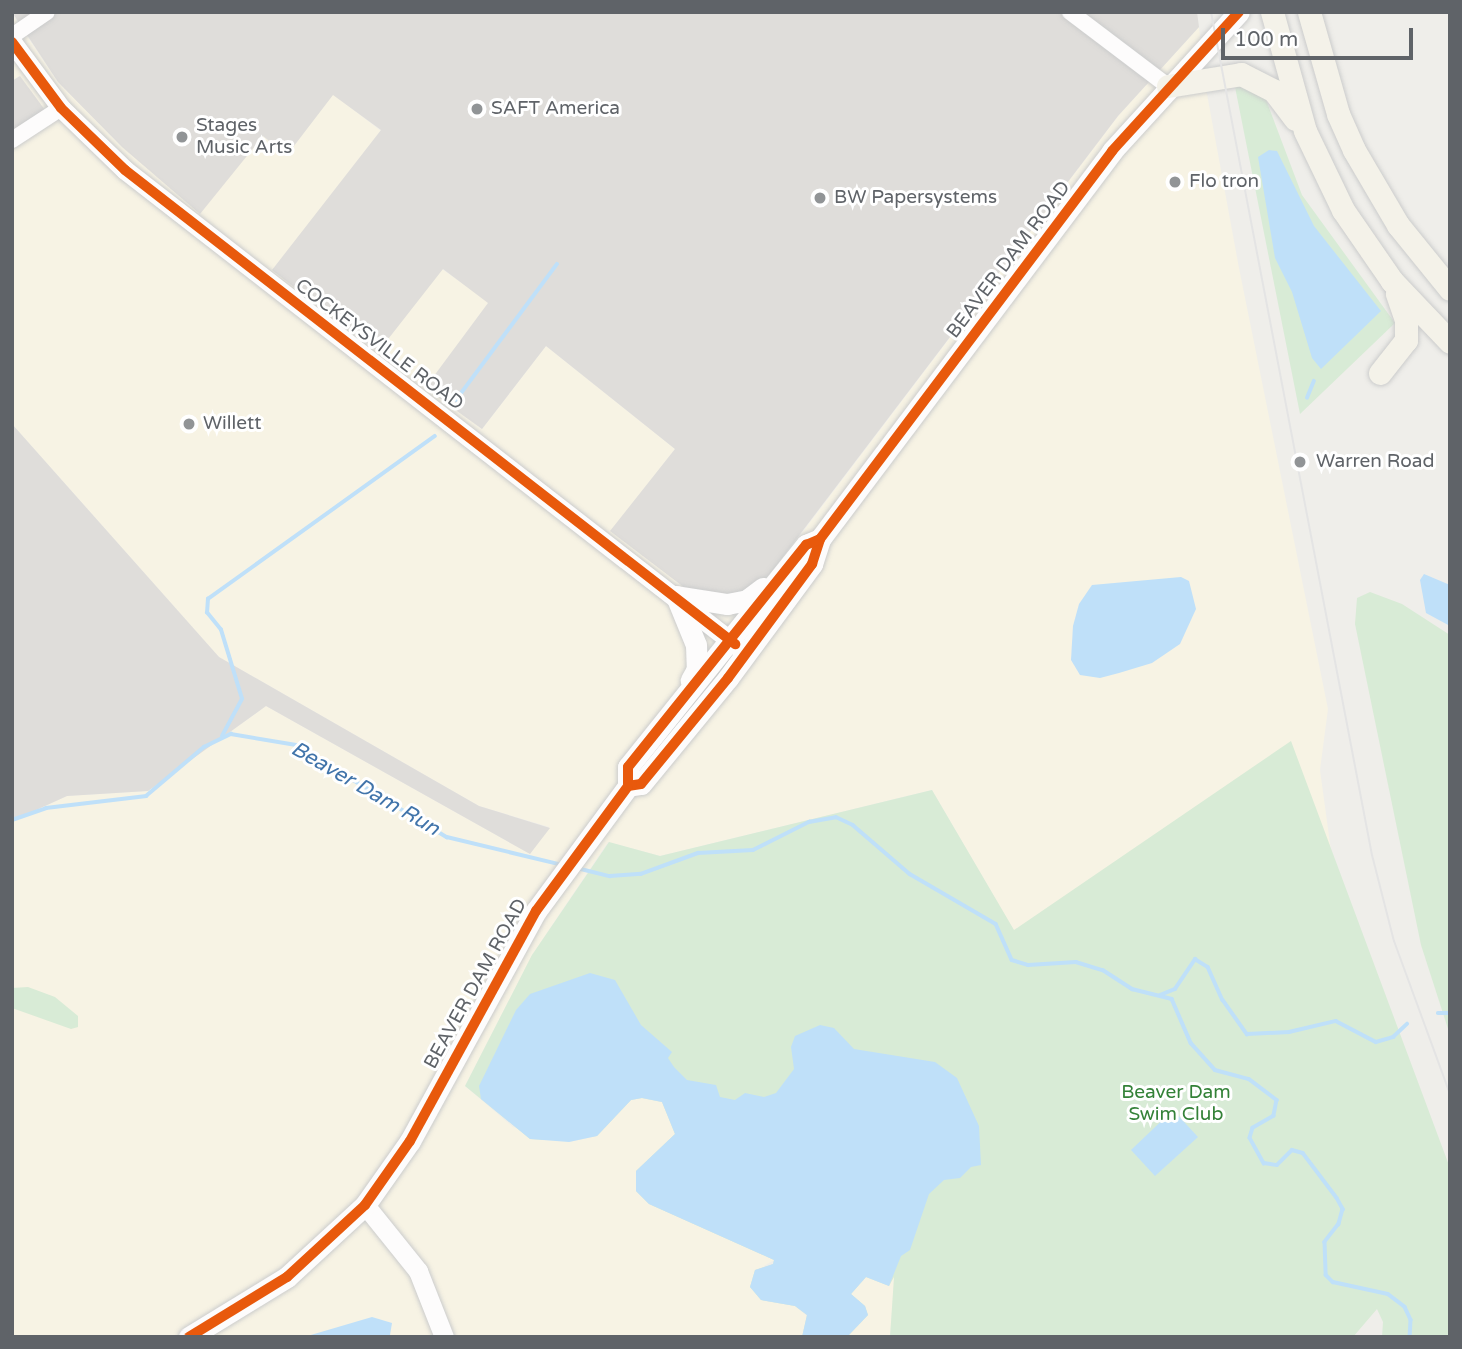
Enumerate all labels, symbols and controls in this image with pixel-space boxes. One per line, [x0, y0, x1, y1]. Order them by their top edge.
scale bar [1224, 14, 1416, 58]
text: 100 m [1234, 27, 1298, 52]
place label: SAFT America [491, 98, 620, 120]
marker: SAFT America [469, 101, 485, 117]
place label: Stages Music Arts [196, 115, 292, 159]
marker: Stages Music Arts [174, 129, 190, 145]
place label: Flo tron [1189, 171, 1259, 193]
marker: Flo tron [1167, 174, 1183, 190]
street label: BEAVER DAM ROAD [942, 177, 1076, 343]
place label: BW Papersystems [834, 187, 997, 209]
marker: BW Papersystems [812, 190, 828, 206]
street label: COCKEYSVILLE ROAD [290, 274, 468, 416]
place label: Willett [203, 413, 261, 435]
marker: Willett [181, 416, 197, 432]
place label: Warren Road [1316, 451, 1434, 473]
marker: Warren Road [1290, 452, 1310, 472]
water label: Beaver Dam Run [286, 736, 444, 842]
street label: BEAVER DAM ROAD [420, 895, 532, 1073]
park label: Beaver Dam Swim Club [1121, 1082, 1231, 1126]

